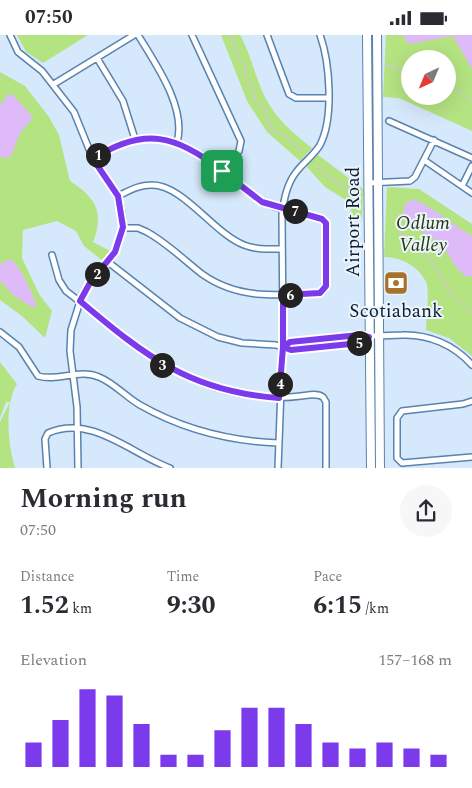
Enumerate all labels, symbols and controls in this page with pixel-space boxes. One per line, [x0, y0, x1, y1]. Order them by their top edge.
text: 07:50 [25, 3, 73, 32]
north arrow [401, 50, 456, 105]
map controls [401, 50, 456, 105]
pin: 1 [86, 143, 110, 167]
text: 1 [95, 145, 102, 166]
pin [201, 150, 243, 192]
icon: arrive [208, 157, 236, 185]
street label: Airport Road [339, 167, 368, 277]
pin: 7 [282, 199, 308, 223]
text: 7 [292, 201, 299, 222]
park label: Odlum Valley [396, 209, 450, 260]
pin: 2 [84, 261, 110, 287]
text: 2 [94, 264, 101, 285]
bank icon: Scotiabank [383, 270, 409, 296]
pin: 6 [278, 283, 302, 307]
text: 6 [287, 285, 294, 306]
place label: Scotiabank [349, 297, 443, 326]
pin: 5 [346, 331, 372, 355]
text: 5 [356, 333, 363, 354]
pin: 3 [150, 353, 174, 377]
text: 3 [159, 355, 166, 376]
pin: 4 [268, 371, 292, 397]
text: 4 [277, 374, 284, 395]
text: Morning run [20, 477, 187, 520]
button: share [400, 485, 452, 537]
text: 07:50 [20, 518, 56, 542]
text: Distance [20, 566, 75, 587]
text: Time [167, 566, 199, 587]
text: Pace [313, 566, 342, 587]
text: 1.52 [20, 587, 69, 625]
text: 9:30 [167, 587, 215, 625]
text: 6:15 [313, 587, 362, 625]
text: km [69, 598, 92, 619]
text: /km [362, 598, 389, 619]
text: Elevation [20, 648, 87, 672]
text: 157–168 m [378, 648, 452, 672]

